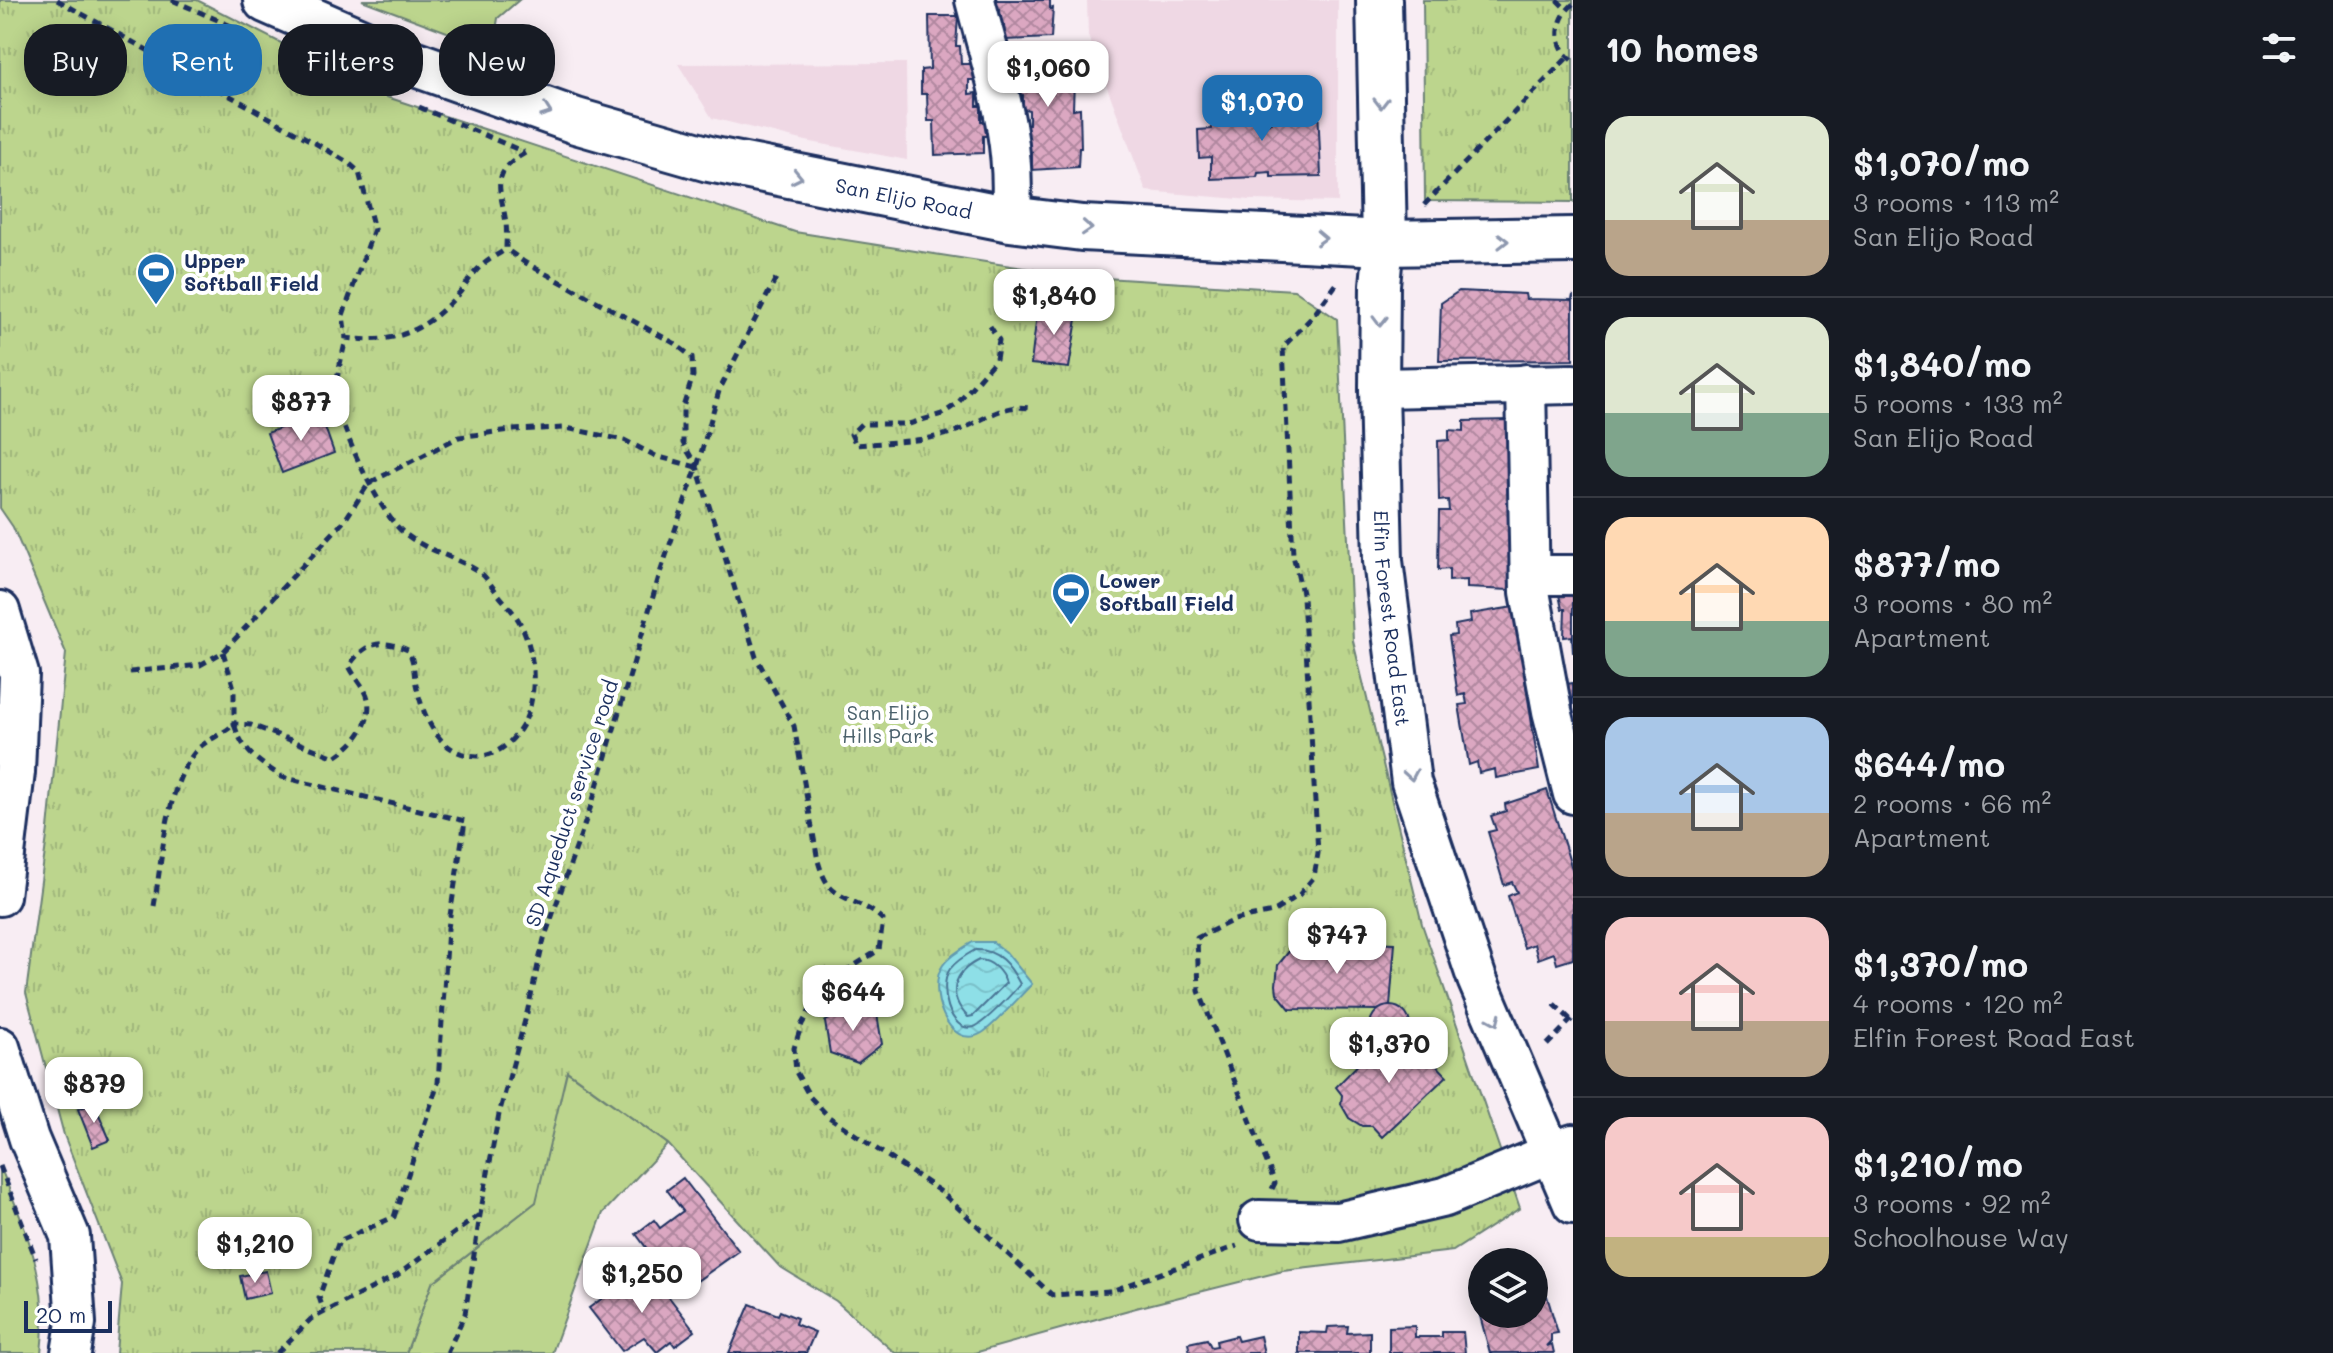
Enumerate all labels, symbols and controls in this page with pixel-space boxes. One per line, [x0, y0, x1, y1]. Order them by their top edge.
chip: Buy [24, 24, 127, 96]
chip: Rent [143, 24, 262, 96]
chip: Filters [278, 24, 423, 96]
chip: New [439, 24, 555, 96]
text: 10 homes [1605, 26, 1759, 71]
icon: filters [2257, 26, 2301, 70]
pin: $1,060 [983, 41, 1113, 109]
text: $1,060 [1006, 50, 1090, 84]
pin: $1,070 [1197, 75, 1327, 143]
text: $1,070 [1220, 84, 1304, 118]
one-way arrow [1372, 97, 1389, 110]
one-way arrow [539, 101, 553, 117]
text: $1,070/mo [1853, 140, 2030, 185]
icon: home [1669, 148, 1765, 244]
one-way arrow [790, 168, 804, 185]
street label: San Elijo Road [833, 172, 974, 224]
text: 3 rooms · 113 m² [1853, 185, 2059, 219]
one-way arrow [1081, 219, 1094, 236]
text: San Elijo Road [1853, 219, 2033, 253]
one-way arrow [1316, 230, 1328, 247]
one-way arrow [1497, 232, 1510, 250]
place label: Upper Softball Field [184, 247, 319, 296]
sports icon: Upper Softball Field [135, 251, 177, 306]
pin: $1,840 [989, 269, 1119, 337]
text: $1,840 [1012, 278, 1096, 312]
one-way arrow [1371, 315, 1389, 328]
text: $1,840/mo [1853, 341, 2032, 386]
icon: home [1669, 349, 1765, 445]
pin: $877 [254, 375, 348, 443]
text: $877 [270, 384, 332, 418]
text: 5 rooms · 133 m² [1853, 386, 2063, 420]
text: San Elijo Road [1853, 420, 2033, 454]
street label: Elfin Forest Road East [1369, 510, 1417, 728]
text: $877/mo [1853, 541, 2000, 586]
icon: home [1669, 549, 1765, 645]
place label: Lower Softball Field [1099, 567, 1234, 616]
sports icon: Lower Softball Field [1050, 571, 1092, 626]
text: 3 rooms · 80 m² [1853, 586, 2052, 620]
text: Apartment [1853, 620, 1990, 654]
street label: SD Aqueduct service road [519, 676, 623, 930]
park label: San Elijo Hills Park [842, 699, 934, 748]
text: $644/mo [1853, 741, 2005, 786]
icon: home [1669, 749, 1765, 845]
one-way arrow [1401, 768, 1418, 782]
text: 2 rooms · 66 m² [1853, 786, 2051, 820]
text: Apartment [1853, 820, 1990, 854]
pin: $747 [1290, 908, 1384, 976]
text: $747 [1306, 917, 1368, 951]
text: $1,370/mo [1853, 941, 2028, 986]
icon: home [1669, 949, 1765, 1045]
pin: $644 [806, 965, 900, 1033]
text: $644 [821, 974, 885, 1008]
text: 4 rooms · 120 m² [1853, 986, 2063, 1020]
one-way arrow [1486, 1012, 1502, 1027]
pin: $1,370 [1324, 1017, 1454, 1085]
text: Elfin Forest Road East [1853, 1020, 2135, 1054]
text: $1,370 [1348, 1026, 1430, 1060]
pin: $879 [47, 1057, 141, 1125]
text: $879 [63, 1066, 125, 1100]
text: $1,210/mo [1853, 1141, 2023, 1186]
icon: home [1669, 1149, 1765, 1245]
text: 3 rooms · 92 m² [1853, 1186, 2051, 1220]
pin: $1,210 [190, 1217, 320, 1285]
text: Schoolhouse Way [1853, 1220, 2069, 1254]
text: $1,210 [216, 1226, 294, 1260]
pin: $1,250 [577, 1247, 707, 1315]
map controls [1468, 1248, 1548, 1328]
button: layers [1468, 1248, 1548, 1328]
text: $1,250 [601, 1256, 683, 1290]
scale bar [24, 1297, 112, 1333]
text: 20 m [36, 1300, 86, 1329]

